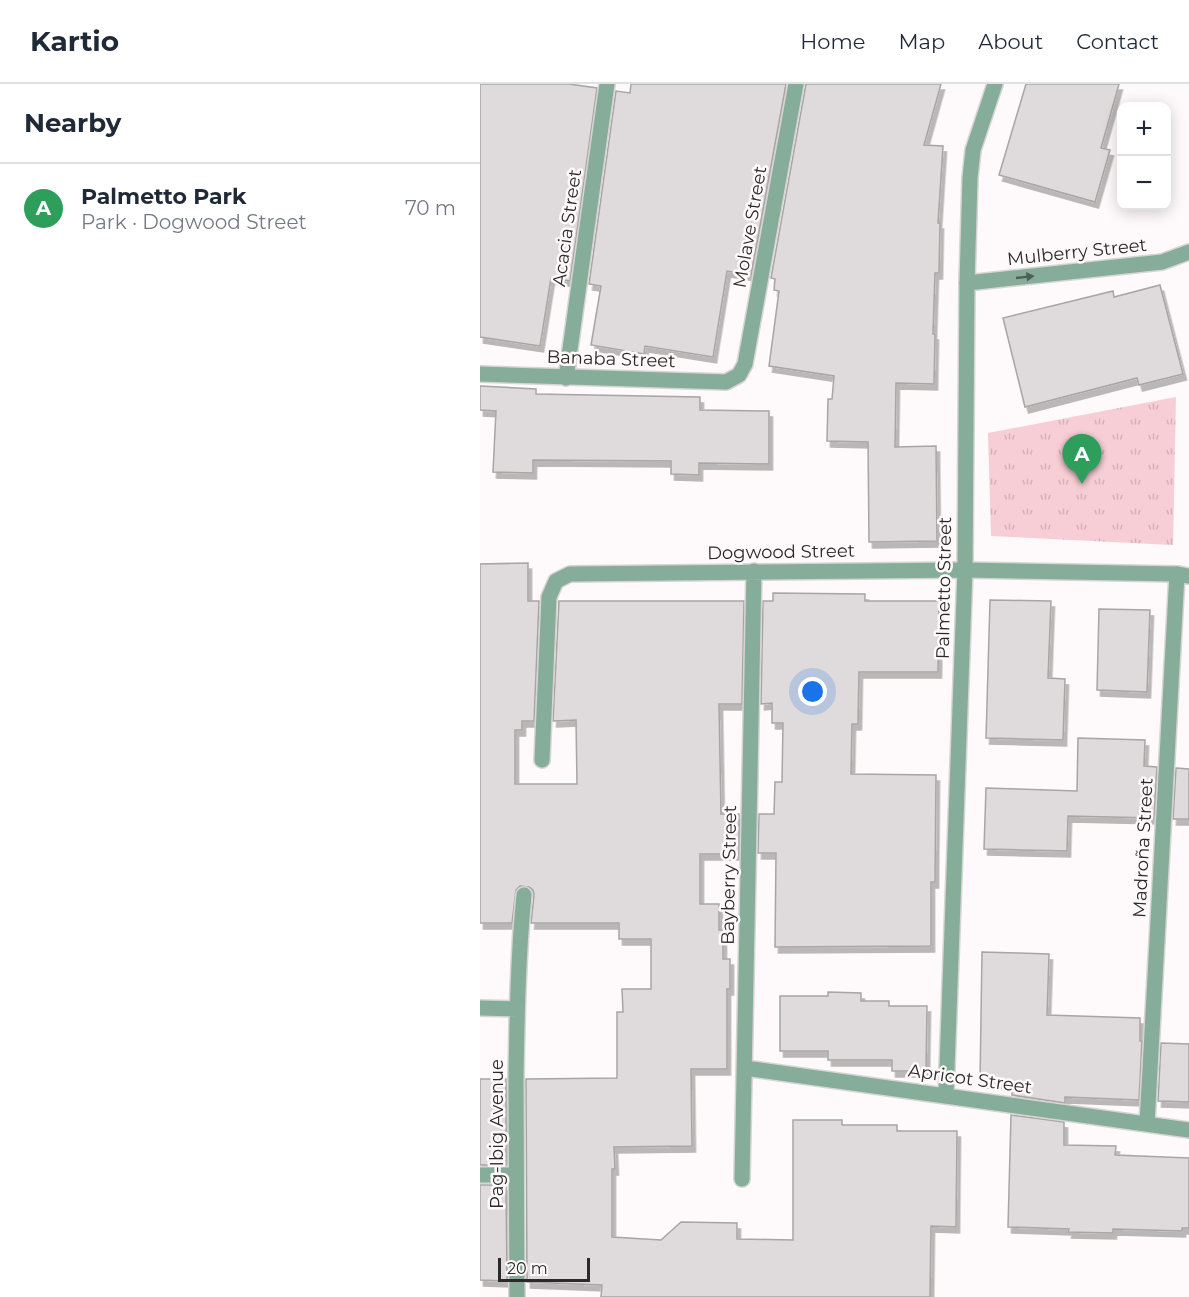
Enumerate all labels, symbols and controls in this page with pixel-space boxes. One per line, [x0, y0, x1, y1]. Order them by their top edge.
text: Kartio [30, 24, 119, 58]
text: Home [800, 29, 865, 54]
text: Map [898, 29, 945, 54]
text: About [978, 29, 1043, 54]
text: Contact [1076, 29, 1159, 54]
map controls [1117, 102, 1171, 210]
button: + [1117, 102, 1171, 156]
text: Nearby [24, 107, 121, 139]
button: − [1117, 156, 1171, 210]
street label: Molave Street [728, 164, 772, 290]
street label: Acacia Street [548, 168, 586, 288]
text: Palmetto Park [81, 183, 246, 210]
text: A [36, 196, 51, 220]
text: 70 m [405, 196, 456, 220]
text: Park · Dogwood Street [81, 210, 307, 234]
street label: Mulberry Street [1006, 234, 1148, 270]
one-way arrow [1016, 272, 1035, 282]
street label: Banaba Street [546, 346, 676, 372]
pin: A [1062, 434, 1102, 484]
street label: Palmetto Street [932, 517, 956, 659]
street label: Dogwood Street [707, 540, 855, 564]
your location [798, 677, 827, 706]
street label: Madroña Street [1128, 777, 1158, 919]
street label: Bayberry Street [717, 805, 741, 945]
street label: Pag-Ibig Avenue [486, 1059, 508, 1209]
street label: Apricot Street [907, 1059, 1033, 1099]
scale bar [498, 1255, 590, 1282]
text: 20 m [507, 1259, 548, 1278]

